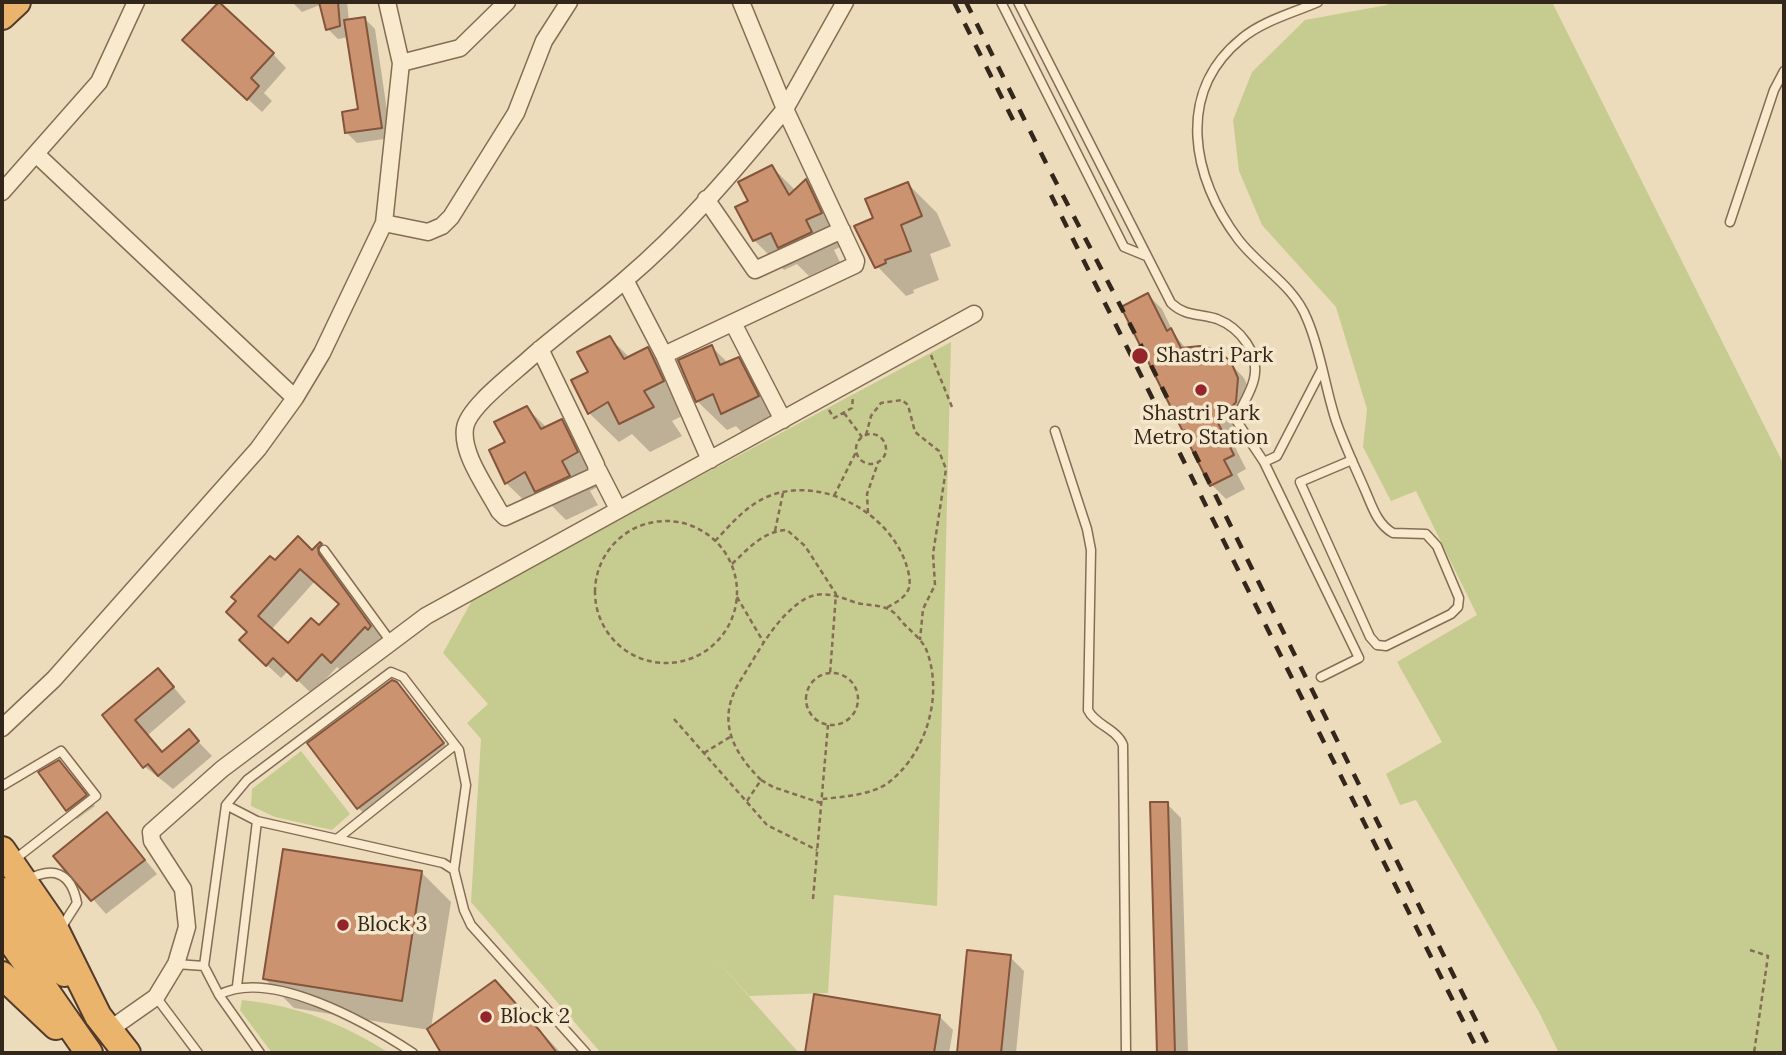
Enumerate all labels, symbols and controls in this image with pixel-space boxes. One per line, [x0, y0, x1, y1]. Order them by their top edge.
place label: Shastri Park [1156, 343, 1273, 369]
marker: Shastri Park [1130, 346, 1150, 366]
marker: Shastri Park Metro Station [1193, 382, 1209, 398]
place label: Shastri Park Metro Station [1134, 401, 1268, 451]
place label: Block 3 [357, 912, 428, 938]
marker: Block 3 [335, 917, 351, 933]
place label: Block 2 [500, 1004, 570, 1030]
marker: Block 2 [478, 1009, 494, 1025]

